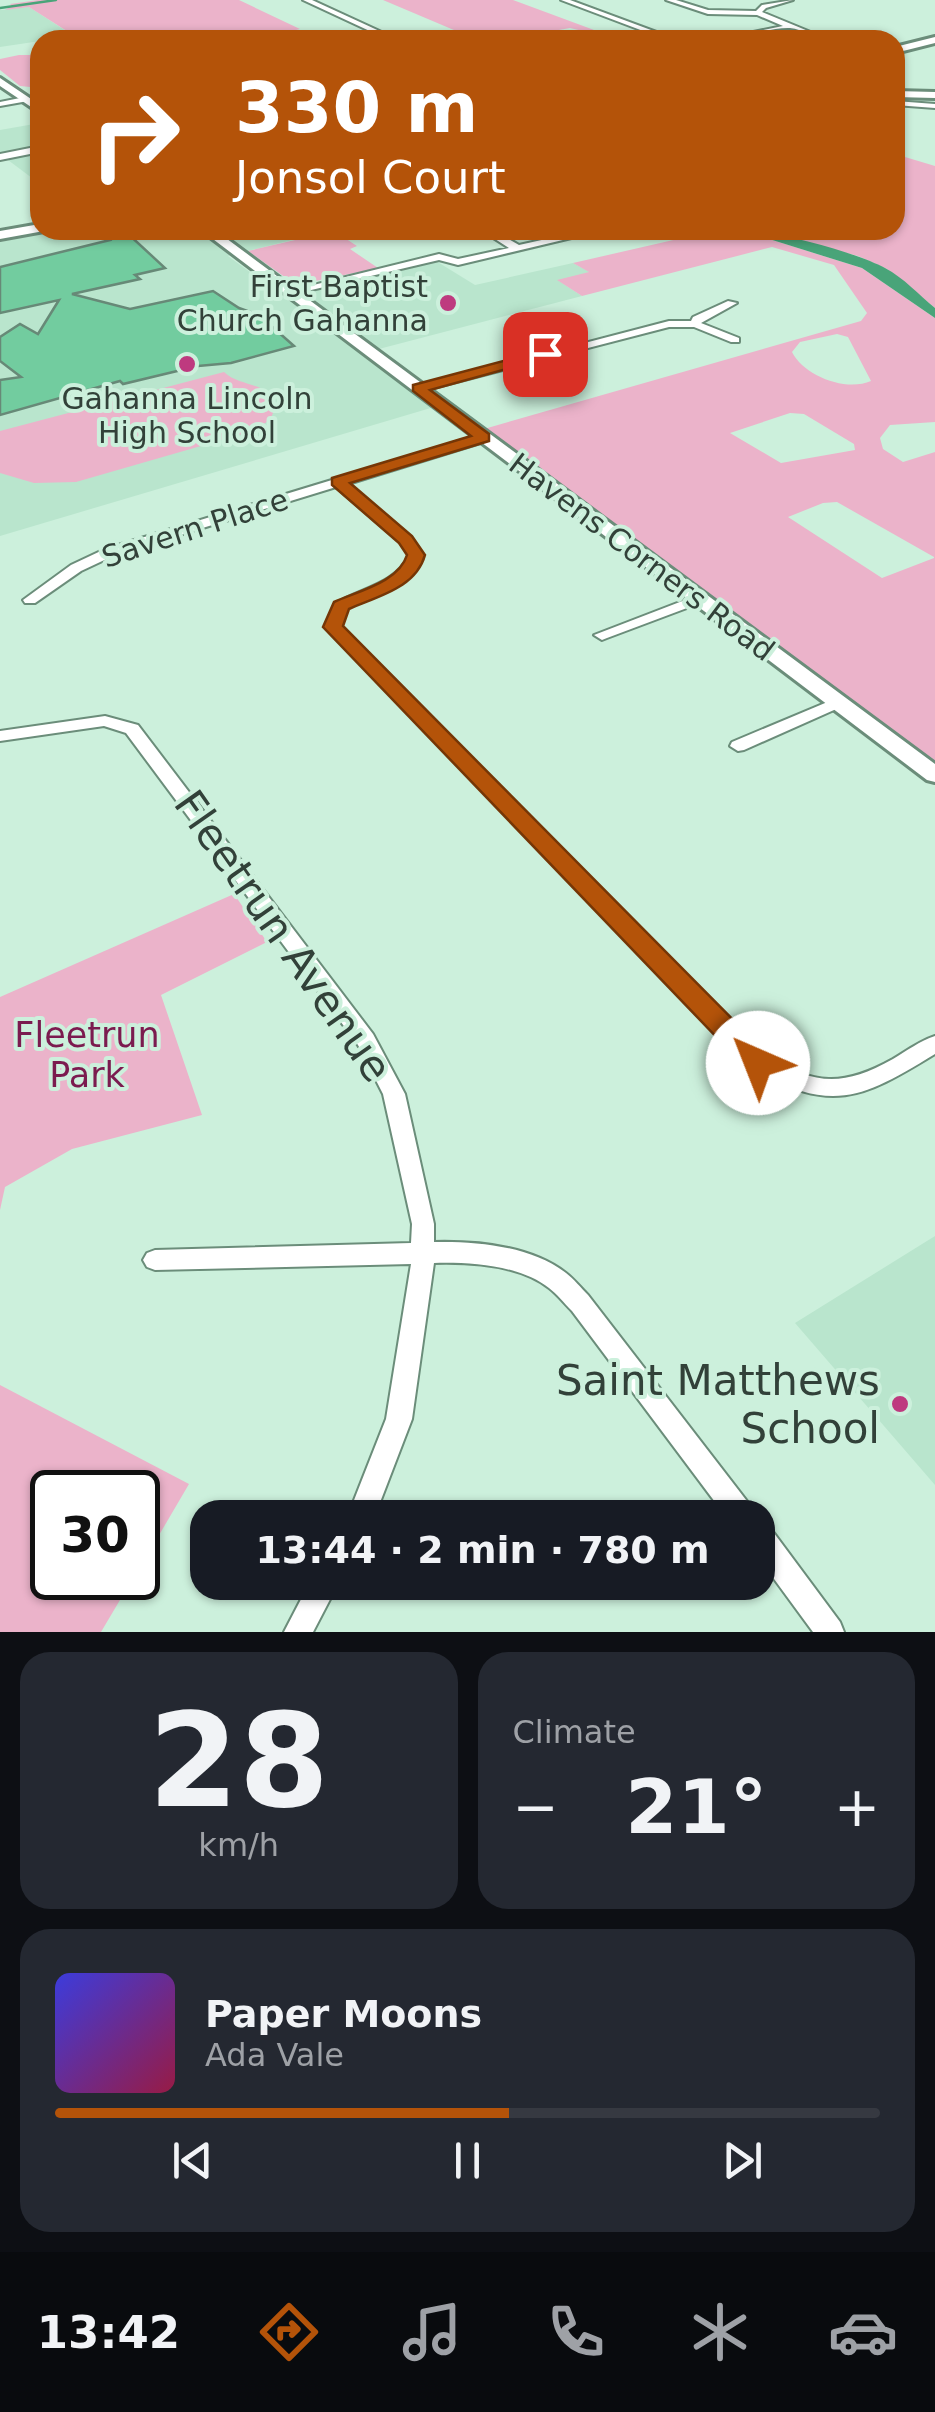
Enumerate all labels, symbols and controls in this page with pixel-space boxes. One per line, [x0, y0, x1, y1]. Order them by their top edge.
text: 330 m [235, 67, 478, 149]
icon: right [70, 70, 200, 200]
text: Jonsol Court [235, 151, 506, 204]
place label: First Baptist Church Gahanna [177, 269, 428, 338]
marker: First Baptist Church Gahanna [437, 292, 459, 314]
pin [503, 312, 588, 397]
icon: arrive [518, 327, 573, 382]
marker: Gahanna Lincoln High School [176, 353, 198, 375]
place label: Gahanna Lincoln High School [61, 381, 313, 450]
street label: Havens Corners Road [503, 446, 781, 668]
street label: Savern Place [97, 481, 293, 575]
street label: Fleetrun Avenue [164, 781, 402, 1091]
position arrow [706, 1011, 810, 1115]
park label: Fleetrun Park [14, 1015, 160, 1095]
place label: Saint Matthews School [556, 1356, 880, 1453]
marker: Saint Matthews School [889, 1393, 911, 1415]
speed limit sign: 30 [30, 1470, 160, 1600]
text: 13:44 · 2 min · 780 m [255, 1528, 710, 1572]
text: 28 [148, 1685, 329, 1837]
text: Climate [513, 1713, 636, 1751]
text: 21° [625, 1763, 767, 1851]
text: − [513, 1775, 559, 1839]
text: + [834, 1775, 880, 1839]
text: km/h [198, 1826, 279, 1864]
text: Paper Moons [205, 1992, 482, 2036]
text: Ada Vale [205, 2036, 344, 2074]
icon: previous [165, 2133, 220, 2188]
icon: pause [440, 2133, 495, 2188]
icon: next [715, 2133, 770, 2188]
icon: directions [254, 2297, 324, 2367]
icon: music [397, 2297, 467, 2367]
icon: phone [541, 2297, 611, 2367]
icon: climate [685, 2297, 755, 2367]
icon: car [828, 2297, 898, 2367]
text: 13:42 [37, 2306, 180, 2359]

